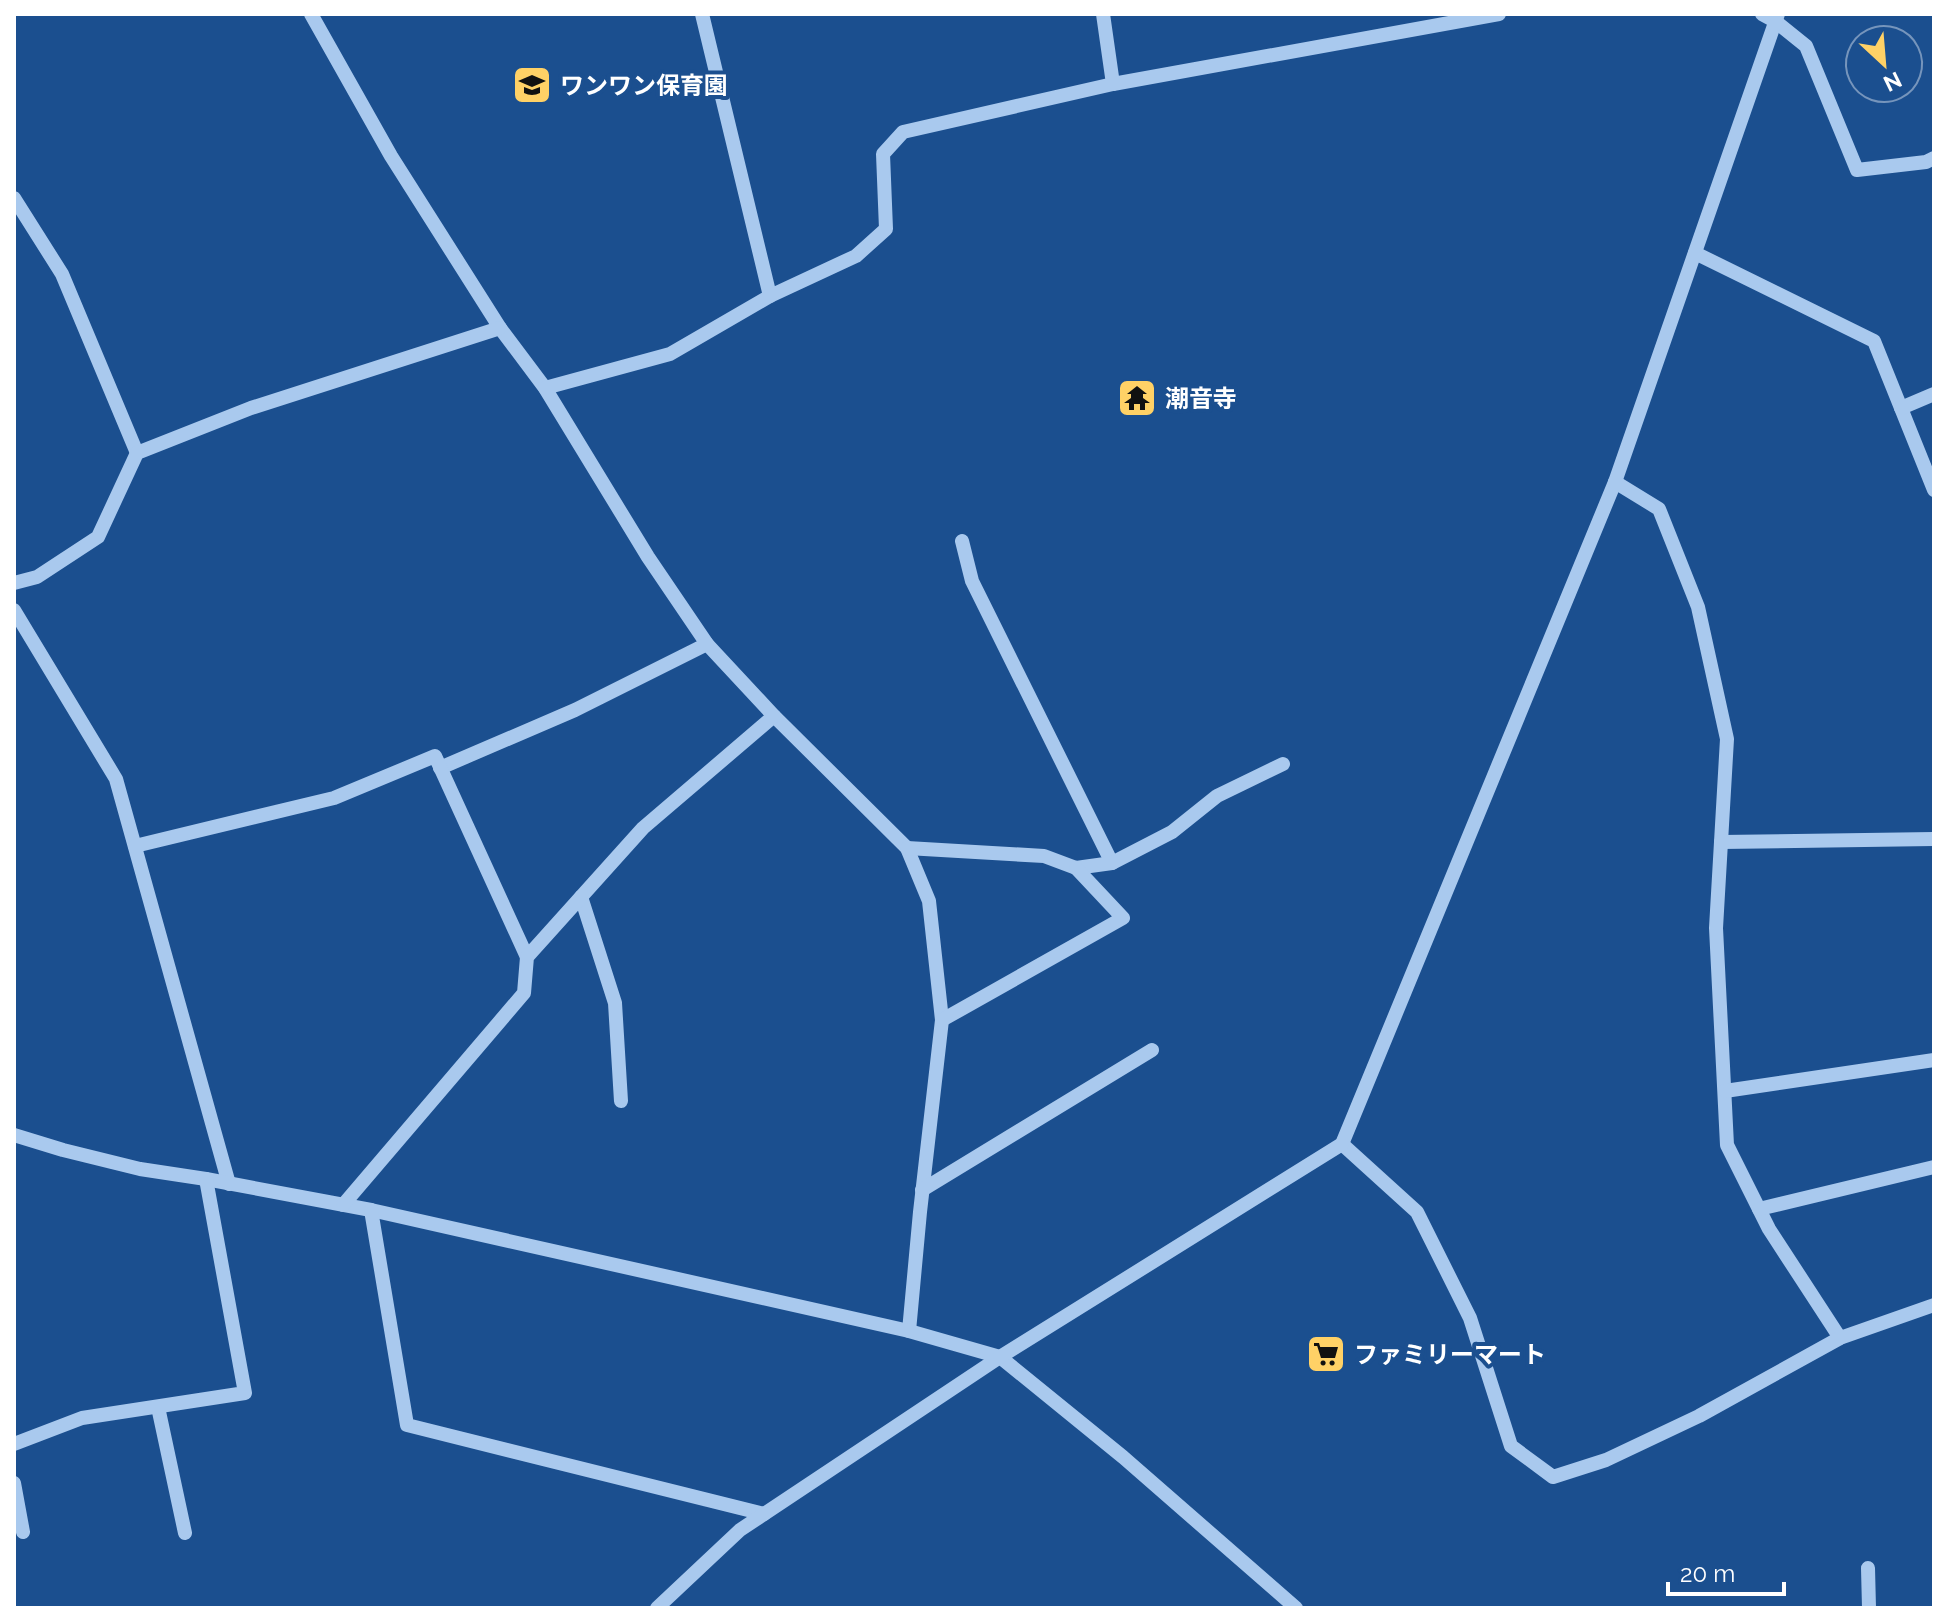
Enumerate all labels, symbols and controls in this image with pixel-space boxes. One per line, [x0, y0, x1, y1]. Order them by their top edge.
north arrow [1844, 24, 1924, 104]
school or university icon: ワンワン保育園 [511, 64, 553, 106]
text: N [1880, 67, 1906, 97]
place label: ワンワン保育園 [560, 71, 728, 100]
temple icon: 潮音寺 [1116, 377, 1158, 419]
place label: 潮音寺 [1165, 384, 1237, 413]
supermarket icon: ファミリーマート [1305, 1333, 1347, 1375]
place label: ファミリーマート [1354, 1340, 1546, 1369]
scale bar [1668, 1546, 1784, 1596]
text: 20 m [1680, 1559, 1735, 1588]

